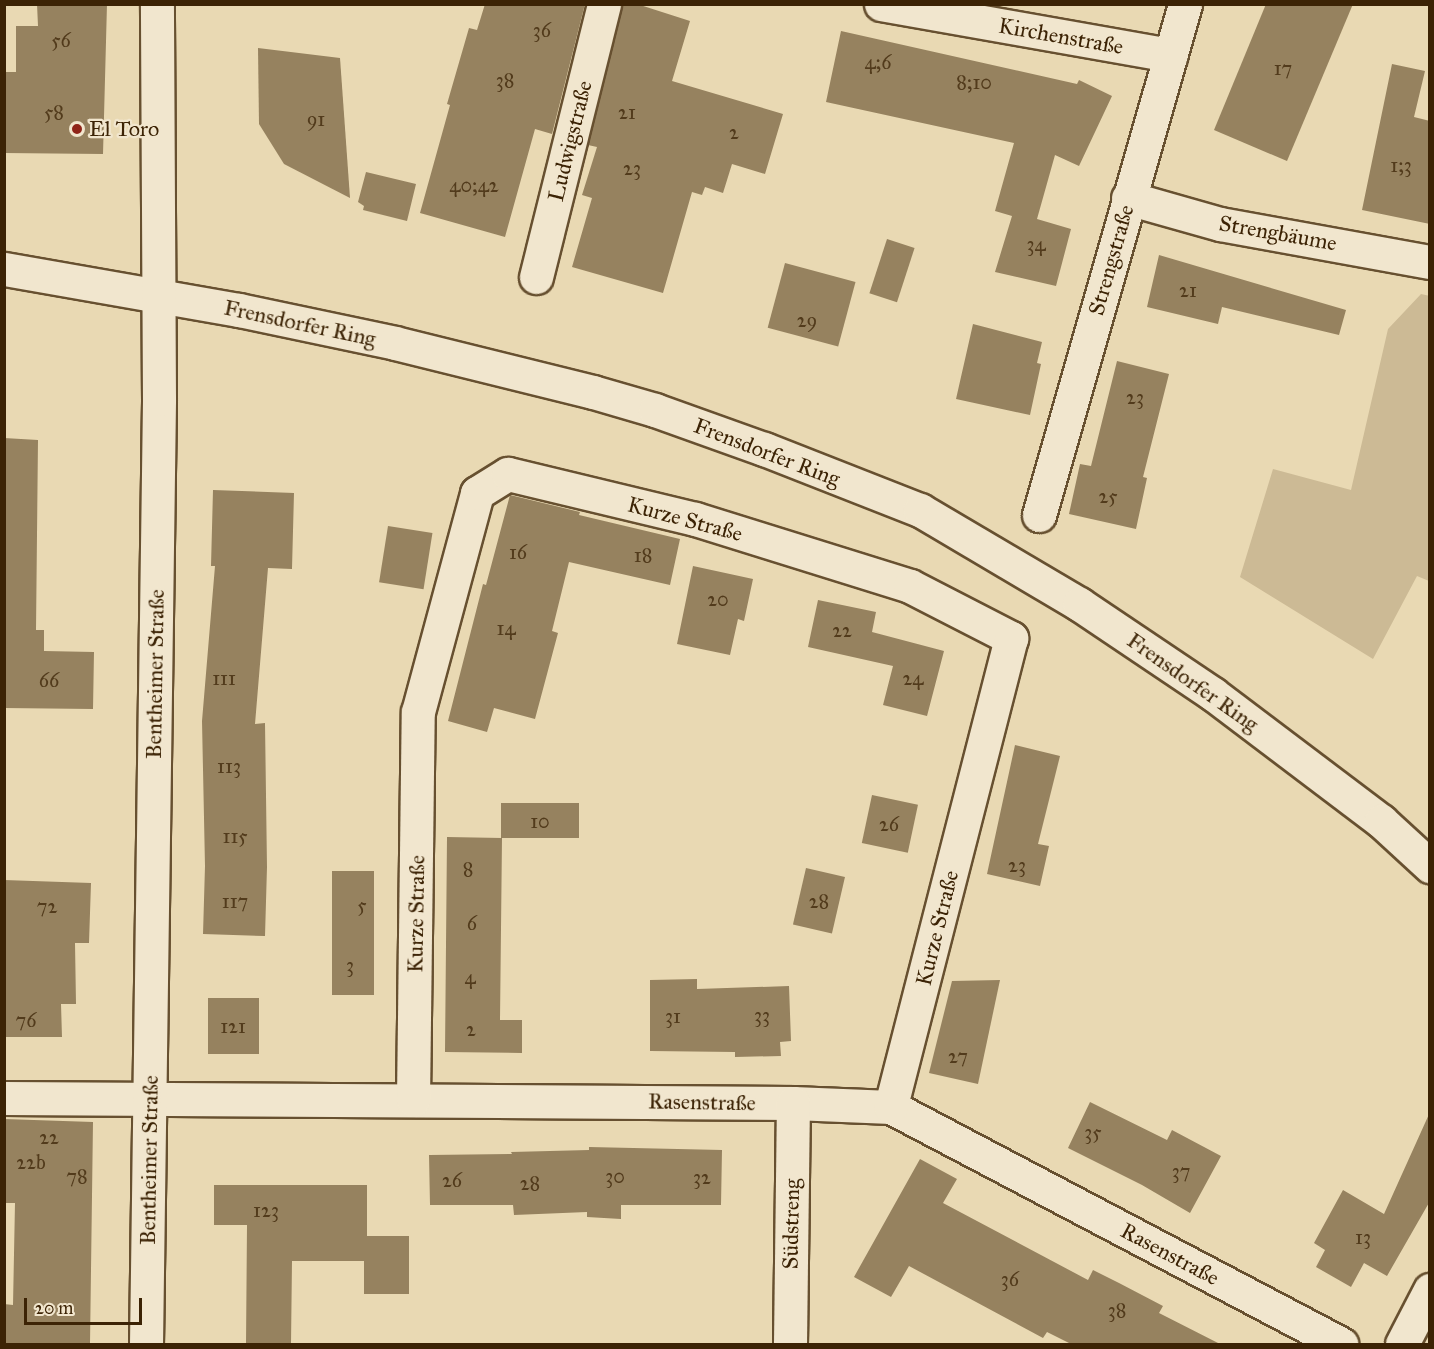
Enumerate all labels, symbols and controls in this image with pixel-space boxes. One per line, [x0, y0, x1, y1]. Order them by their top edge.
street label: Kirchenstraße [997, 12, 1125, 60]
house number: 36 [533, 18, 551, 42]
house number: 56 [51, 28, 71, 52]
house number: 4;6 [864, 50, 892, 74]
house number: 17 [1274, 56, 1292, 80]
house number: 38 [496, 68, 514, 92]
house number: 8;10 [956, 70, 992, 94]
street label: Ludwigstraße [542, 78, 598, 204]
house number: 58 [44, 100, 64, 124]
house number: 21 [618, 100, 636, 124]
house number: 91 [307, 107, 325, 131]
place label: El Toro [89, 116, 159, 142]
house number: 2 [729, 120, 739, 144]
marker: El Toro [70, 122, 84, 136]
house number: 1;3 [1390, 153, 1412, 177]
house number: 23 [623, 156, 641, 180]
house number: 40;42 [449, 173, 499, 197]
street label: Strengstraße [1083, 202, 1139, 318]
street label: Strengbäume [1217, 210, 1339, 256]
house number: 34 [1026, 232, 1046, 256]
house number: 21 [1179, 278, 1197, 302]
street label: Frensdorfer Ring [222, 294, 378, 352]
house number: 29 [797, 308, 817, 332]
house number: 23 [1126, 385, 1144, 409]
street label: Frensdorfer Ring [690, 412, 844, 492]
house number: 25 [1098, 484, 1118, 508]
street label: Kurze Straße [625, 491, 745, 547]
house number: 16 [509, 540, 527, 564]
house number: 18 [634, 543, 652, 567]
house number: 20 [707, 587, 729, 611]
street label: Bentheimer Straße [140, 589, 170, 759]
house number: 14 [496, 616, 516, 640]
house number: 22 [832, 618, 852, 642]
street label: Frensdorfer Ring [1122, 627, 1264, 737]
house number: 111 [212, 666, 236, 690]
house number: 24 [902, 666, 924, 690]
house number: 66 [39, 668, 59, 692]
house number: 113 [217, 754, 241, 778]
house number: 10 [530, 809, 550, 833]
house number: 26 [879, 812, 899, 836]
house number: 115 [223, 824, 247, 848]
house number: 23 [1008, 853, 1026, 877]
street label: Kurze Straße [402, 855, 430, 973]
house number: 8 [463, 857, 473, 881]
street label: Kurze Straße [910, 868, 964, 988]
house number: 117 [222, 889, 248, 913]
house number: 28 [809, 889, 829, 913]
house number: 5 [357, 893, 367, 917]
house number: 72 [37, 894, 57, 918]
house number: 6 [467, 911, 477, 935]
house number: 3 [346, 953, 354, 977]
house number: 4 [464, 965, 476, 989]
house number: 33 [754, 1003, 770, 1027]
house number: 31 [665, 1004, 681, 1028]
house number: 76 [16, 1008, 36, 1032]
house number: 121 [220, 1014, 246, 1038]
house number: 2 [466, 1017, 476, 1041]
house number: 27 [948, 1044, 968, 1068]
street label: Bentheimer Straße [134, 1075, 164, 1245]
street label: Rasenstraße [648, 1088, 756, 1116]
house number: 35 [1084, 1120, 1102, 1144]
house number: 22 [39, 1125, 59, 1149]
house number: 22b [16, 1150, 46, 1174]
house number: 37 [1172, 1159, 1190, 1183]
house number: 78 [66, 1164, 88, 1188]
house number: 30 [605, 1164, 625, 1188]
house number: 32 [693, 1165, 711, 1189]
house number: 26 [442, 1168, 462, 1192]
house number: 28 [520, 1171, 540, 1195]
street label: Südstreng [777, 1178, 805, 1270]
house number: 123 [253, 1198, 279, 1222]
street label: Rasenstraße [1116, 1217, 1224, 1291]
house number: 13 [1355, 1225, 1371, 1249]
house number: 36 [1001, 1267, 1019, 1291]
scale bar [27, 1286, 146, 1324]
text: 20 m [35, 1297, 73, 1319]
house number: 38 [1108, 1298, 1126, 1322]

